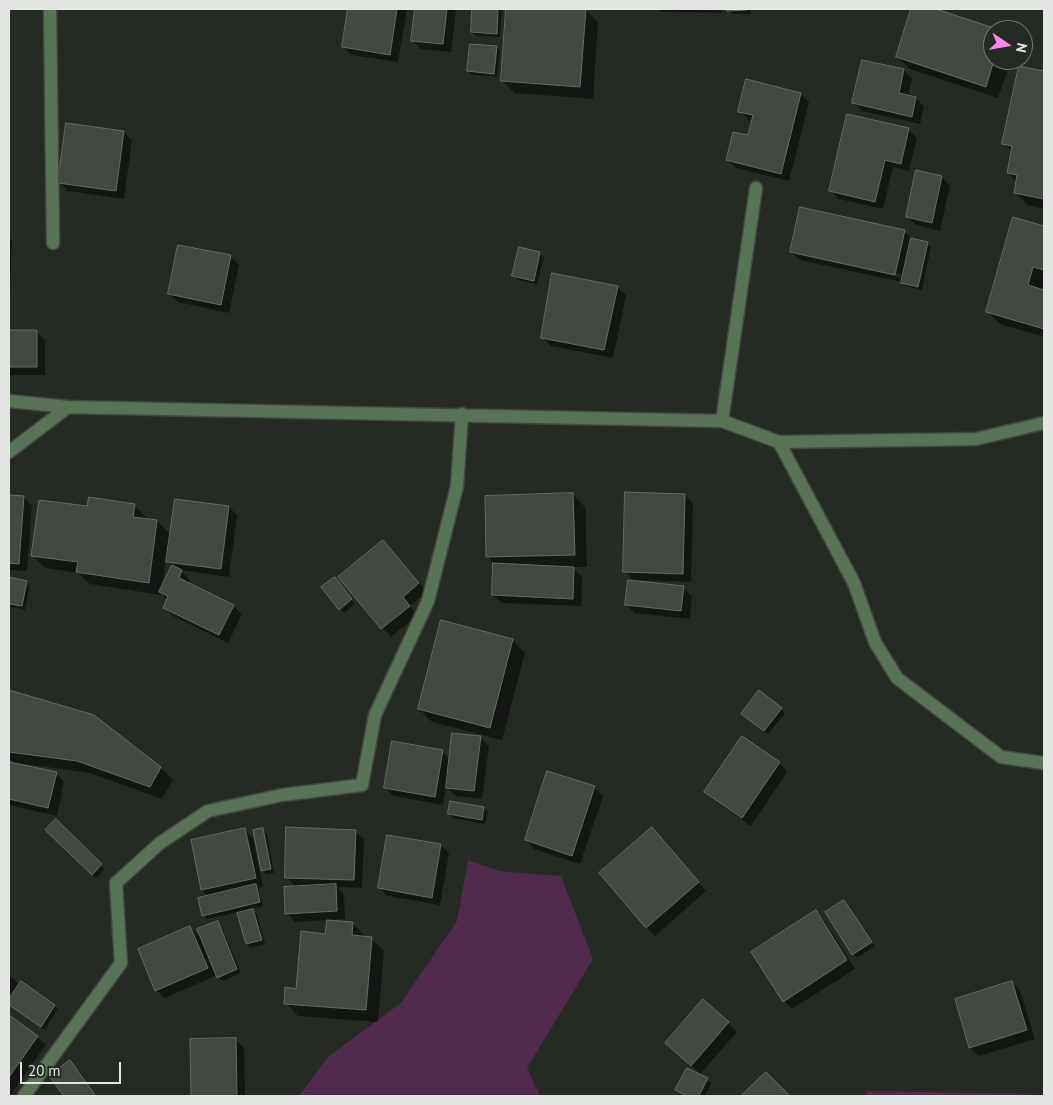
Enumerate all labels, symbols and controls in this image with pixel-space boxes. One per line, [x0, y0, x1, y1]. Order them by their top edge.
north arrow [983, 20, 1033, 70]
text: N [1012, 42, 1031, 54]
scale bar [22, 1052, 124, 1084]
text: 20 m [28, 1061, 61, 1080]

